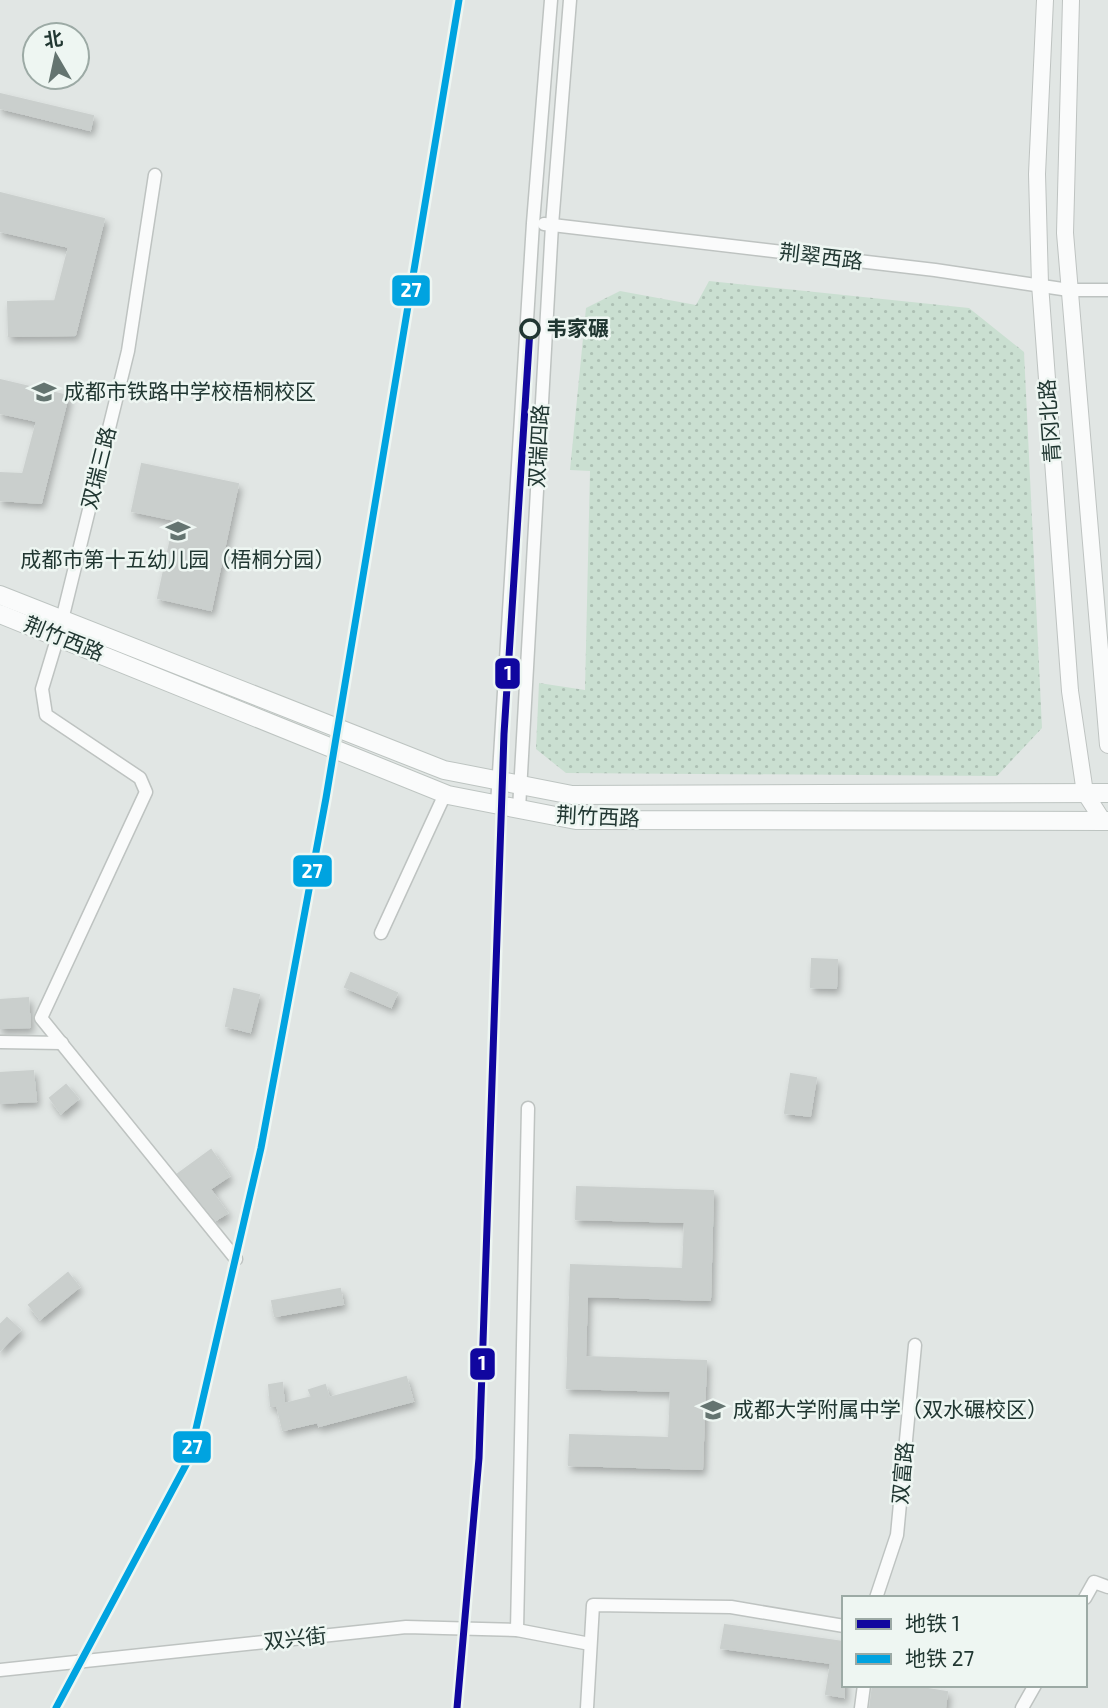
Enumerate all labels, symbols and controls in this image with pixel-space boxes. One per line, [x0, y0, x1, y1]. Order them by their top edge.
north arrow [21, 21, 91, 91]
text: 北 [42, 26, 64, 52]
street label: 荆翠西路 [778, 238, 864, 273]
line badge: 27 [391, 274, 431, 307]
text: 27 [400, 278, 422, 301]
place label: 韦家碾 [546, 315, 609, 340]
marker: 韦家碾 [520, 319, 540, 339]
school or university icon: 成都市铁路中学校梧桐校区 [30, 378, 58, 406]
place label: 成都市铁路中学校梧桐校区 [64, 378, 316, 403]
street label: 青冈北路 [1033, 378, 1064, 464]
street label: 双瑞四路 [523, 403, 552, 489]
street label: 双瑞三路 [75, 424, 120, 511]
school or university icon: 成都市第十五幼儿园（梧桐分园） [164, 517, 192, 545]
place label: 成都市第十五幼儿园（梧桐分园） [21, 546, 336, 571]
street label: 荆竹西路 [21, 610, 108, 665]
line badge: 1 [494, 657, 521, 690]
text: 1 [504, 661, 512, 684]
street label: 荆竹西路 [555, 801, 641, 830]
line badge: 27 [292, 854, 333, 888]
text: 27 [301, 859, 323, 882]
line badge: 1 [469, 1347, 496, 1381]
text: 1 [478, 1351, 486, 1374]
school or university icon: 成都大学附属中学（双水碾校区） [699, 1396, 727, 1424]
place label: 成都大学附属中学（双水碾校区） [733, 1396, 1048, 1421]
line badge: 27 [172, 1430, 212, 1464]
text: 27 [181, 1435, 203, 1458]
street label: 双富路 [886, 1440, 917, 1505]
legend [842, 1596, 1087, 1687]
text: 地铁 1 [905, 1610, 960, 1635]
street label: 双兴街 [262, 1622, 327, 1653]
text: 地铁 27 [905, 1645, 974, 1670]

